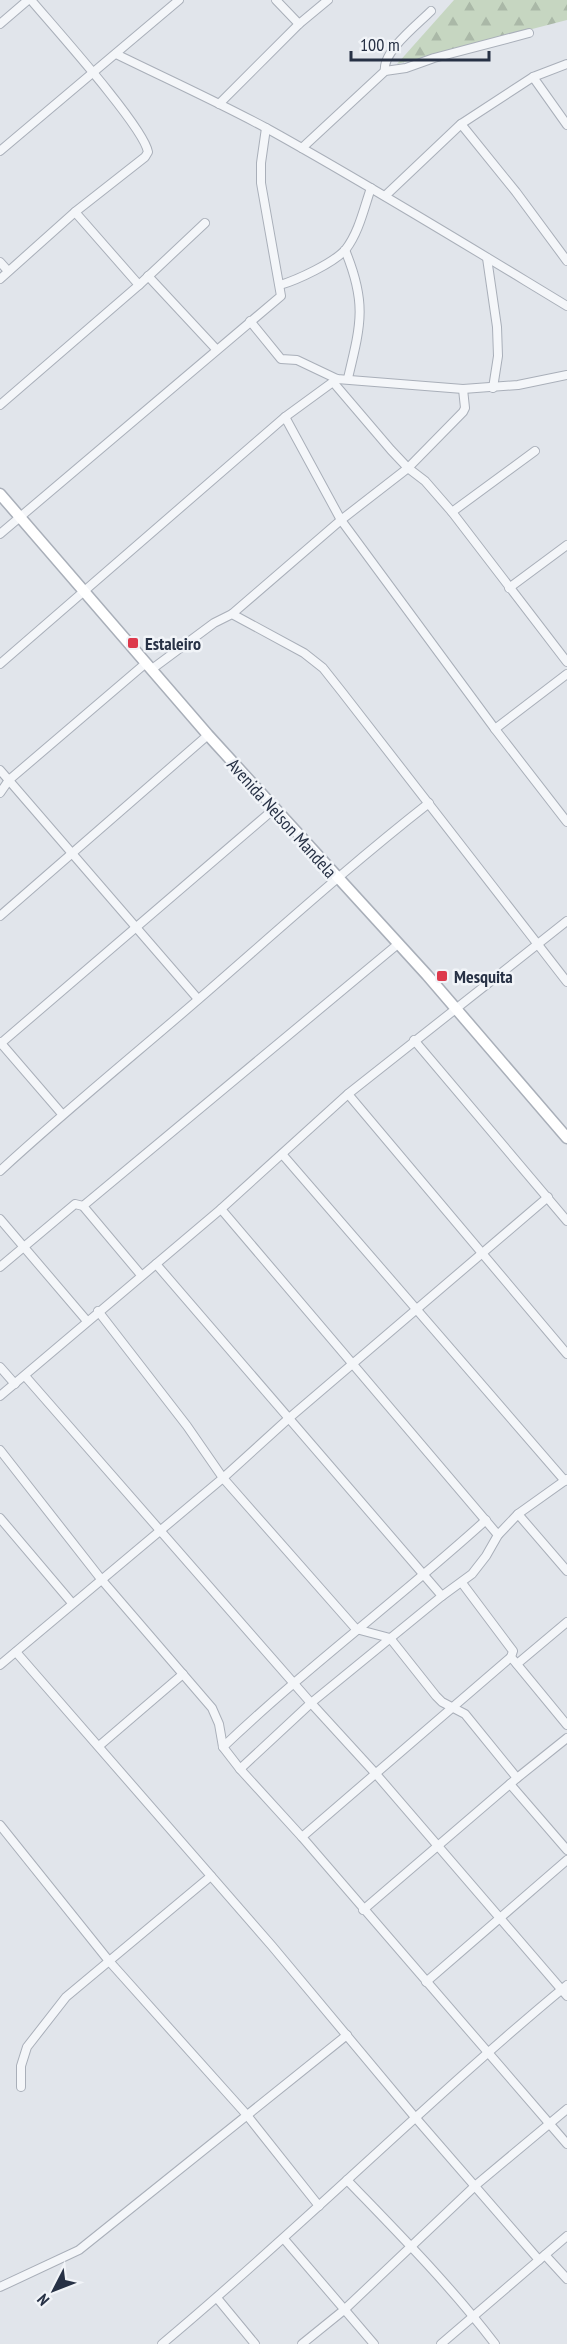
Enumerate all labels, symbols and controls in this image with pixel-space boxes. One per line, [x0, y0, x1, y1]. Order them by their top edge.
scale bar [351, 24, 489, 62]
text: 100 m [360, 33, 400, 56]
place label: Estaleiro [145, 632, 201, 655]
marker: Estaleiro [126, 636, 140, 650]
street label: Avenida Nelson Mandela [222, 753, 342, 883]
place label: Mesquita [454, 965, 513, 988]
marker: Mesquita [435, 969, 449, 983]
north arrow [24, 2260, 84, 2320]
text: N [33, 2290, 53, 2310]

